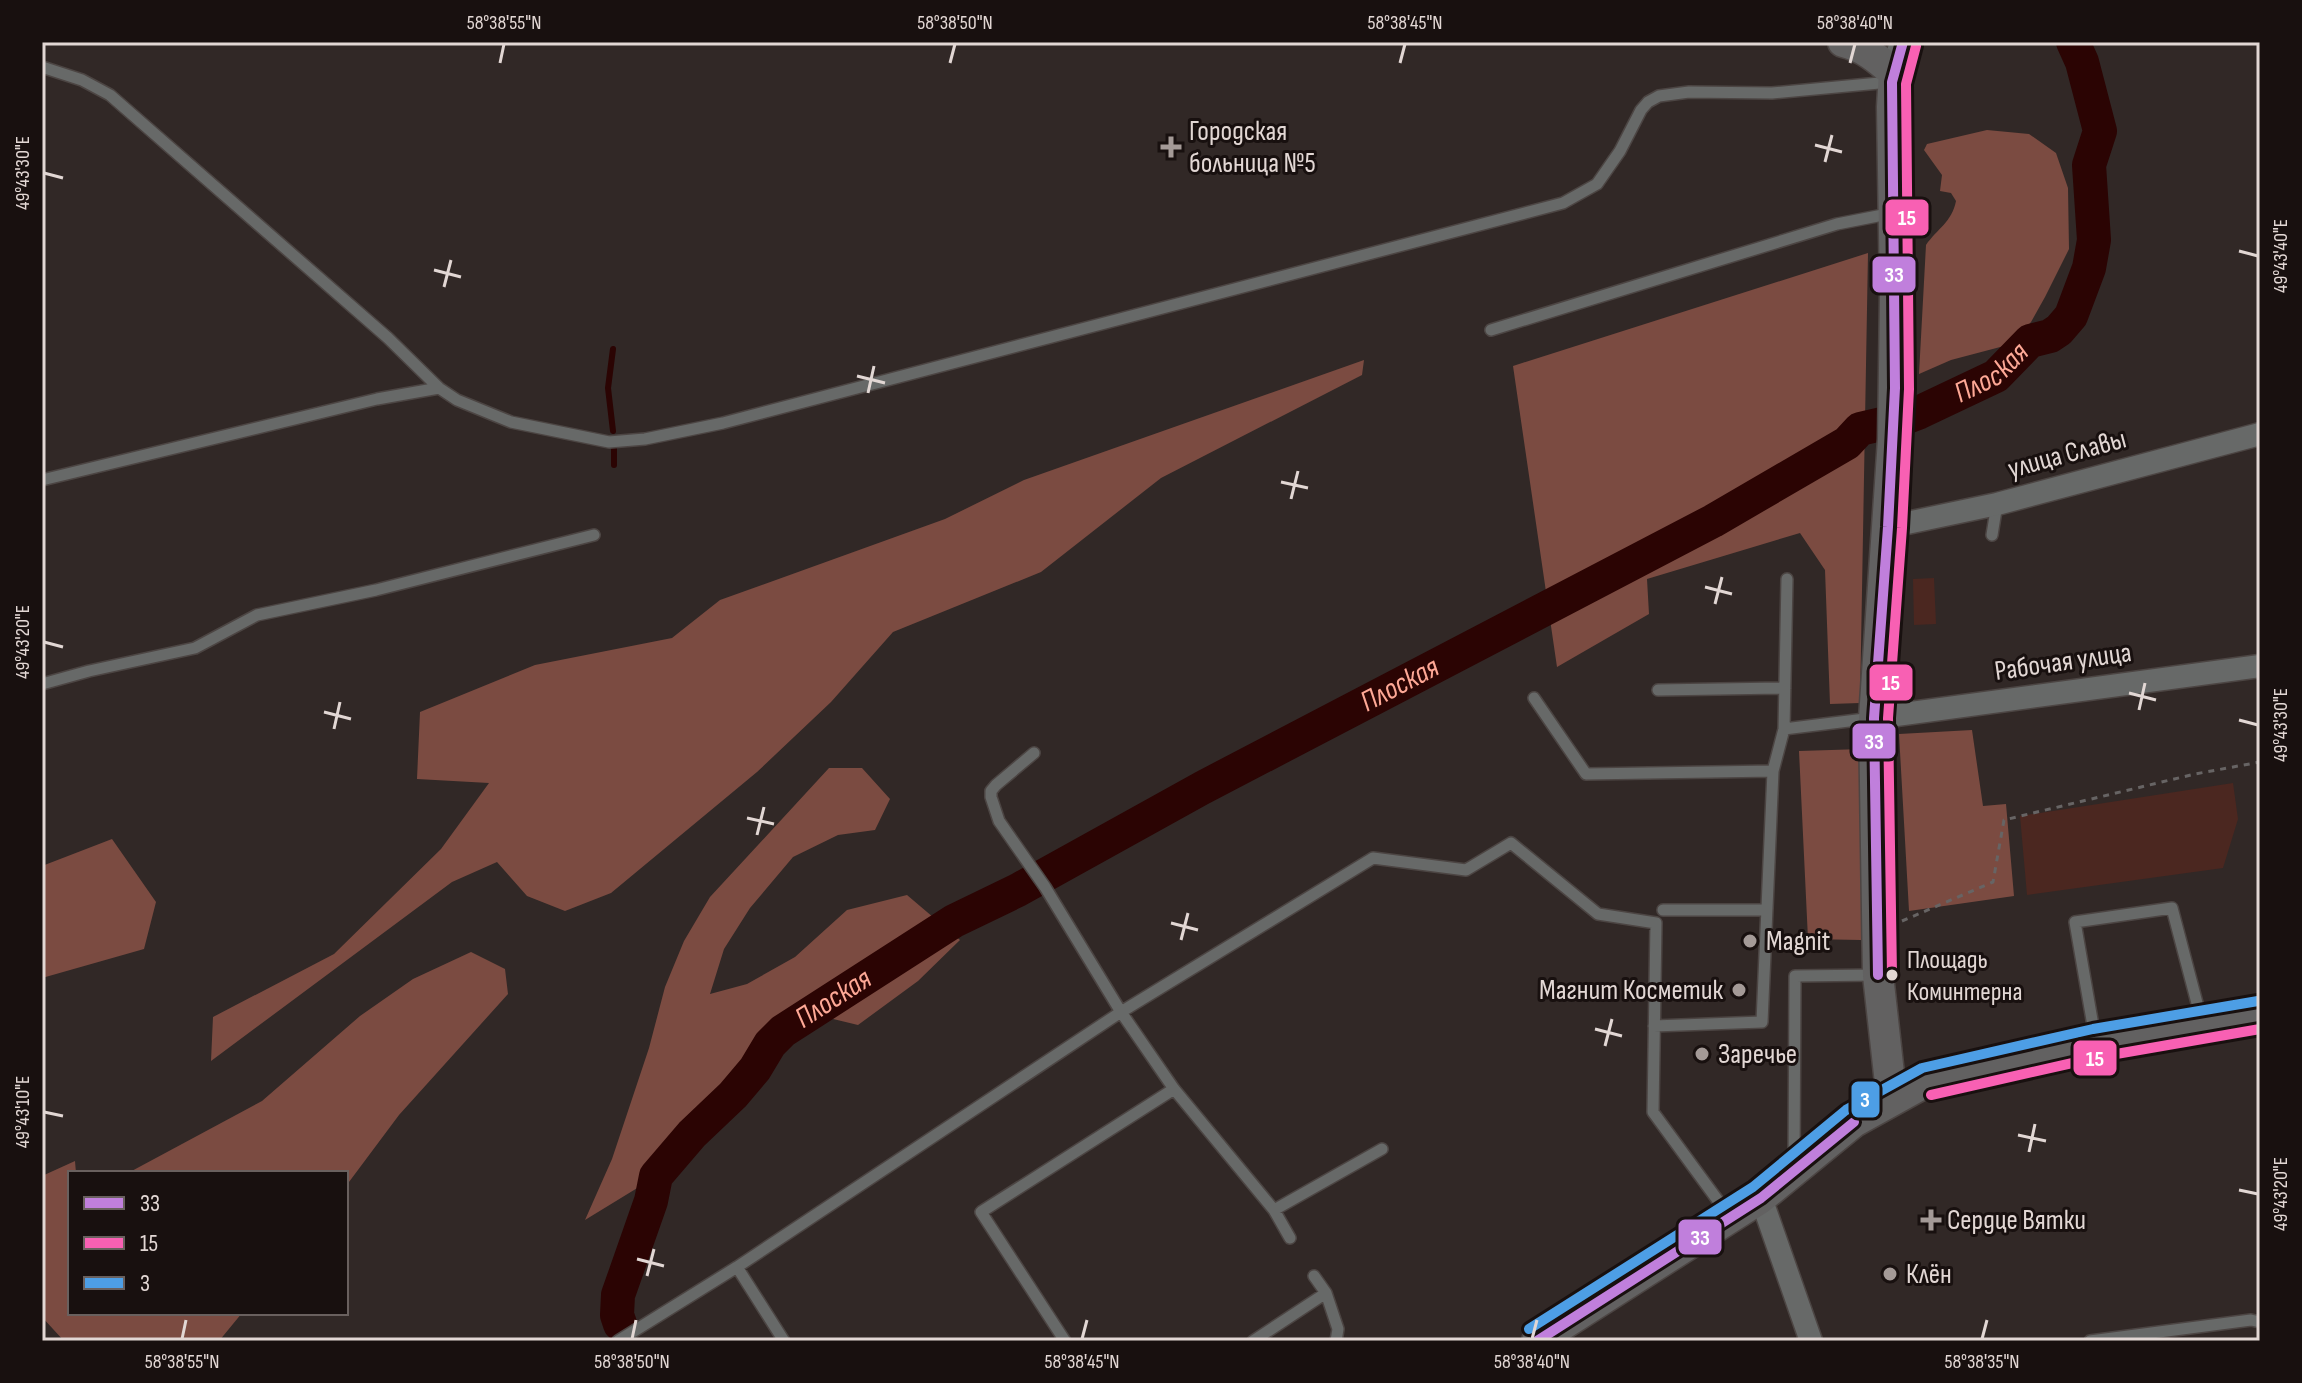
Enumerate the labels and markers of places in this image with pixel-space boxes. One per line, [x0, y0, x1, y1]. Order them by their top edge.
place label: Городская больница №5 [1189, 115, 1316, 180]
marker: Городская больница №5 [1160, 136, 1182, 158]
place label: Magnit [1766, 925, 1830, 958]
marker: Magnit [1741, 932, 1759, 950]
place label: Площадь Коминтерна [1907, 945, 2022, 1008]
marker: Площадь Коминтерна [1884, 967, 1900, 983]
place label: Магнит Косметик [1539, 974, 1723, 1007]
marker: Магнит Косметик [1730, 981, 1748, 999]
place label: Заречье [1718, 1038, 1797, 1071]
marker: Заречье [1693, 1045, 1711, 1063]
place label: Сердце Вятки [1947, 1204, 2086, 1237]
marker: Сердце Вятки [1922, 1211, 1940, 1229]
place label: Клён [1906, 1258, 1952, 1291]
marker: Клён [1881, 1265, 1899, 1283]

